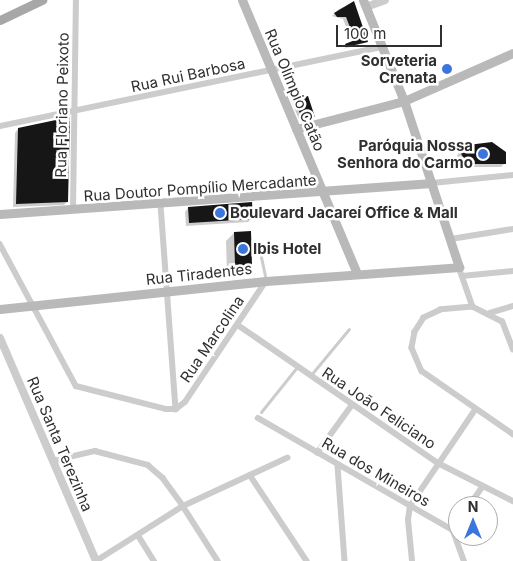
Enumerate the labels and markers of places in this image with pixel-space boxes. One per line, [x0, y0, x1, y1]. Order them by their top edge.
place label: Sorveteria Crenata [361, 51, 437, 86]
marker: Sorveteria Crenata [441, 63, 453, 75]
place label: Paróquia Nossa Senhora do Carmo [337, 136, 473, 171]
marker: Paróquia Nossa Senhora do Carmo [477, 148, 489, 160]
place label: Boulevard Jacareí Office & Mall [230, 204, 458, 222]
marker: Boulevard Jacareí Office & Mall [214, 207, 226, 219]
place label: Ibis Hotel [253, 240, 321, 258]
marker: Ibis Hotel [237, 243, 249, 255]

